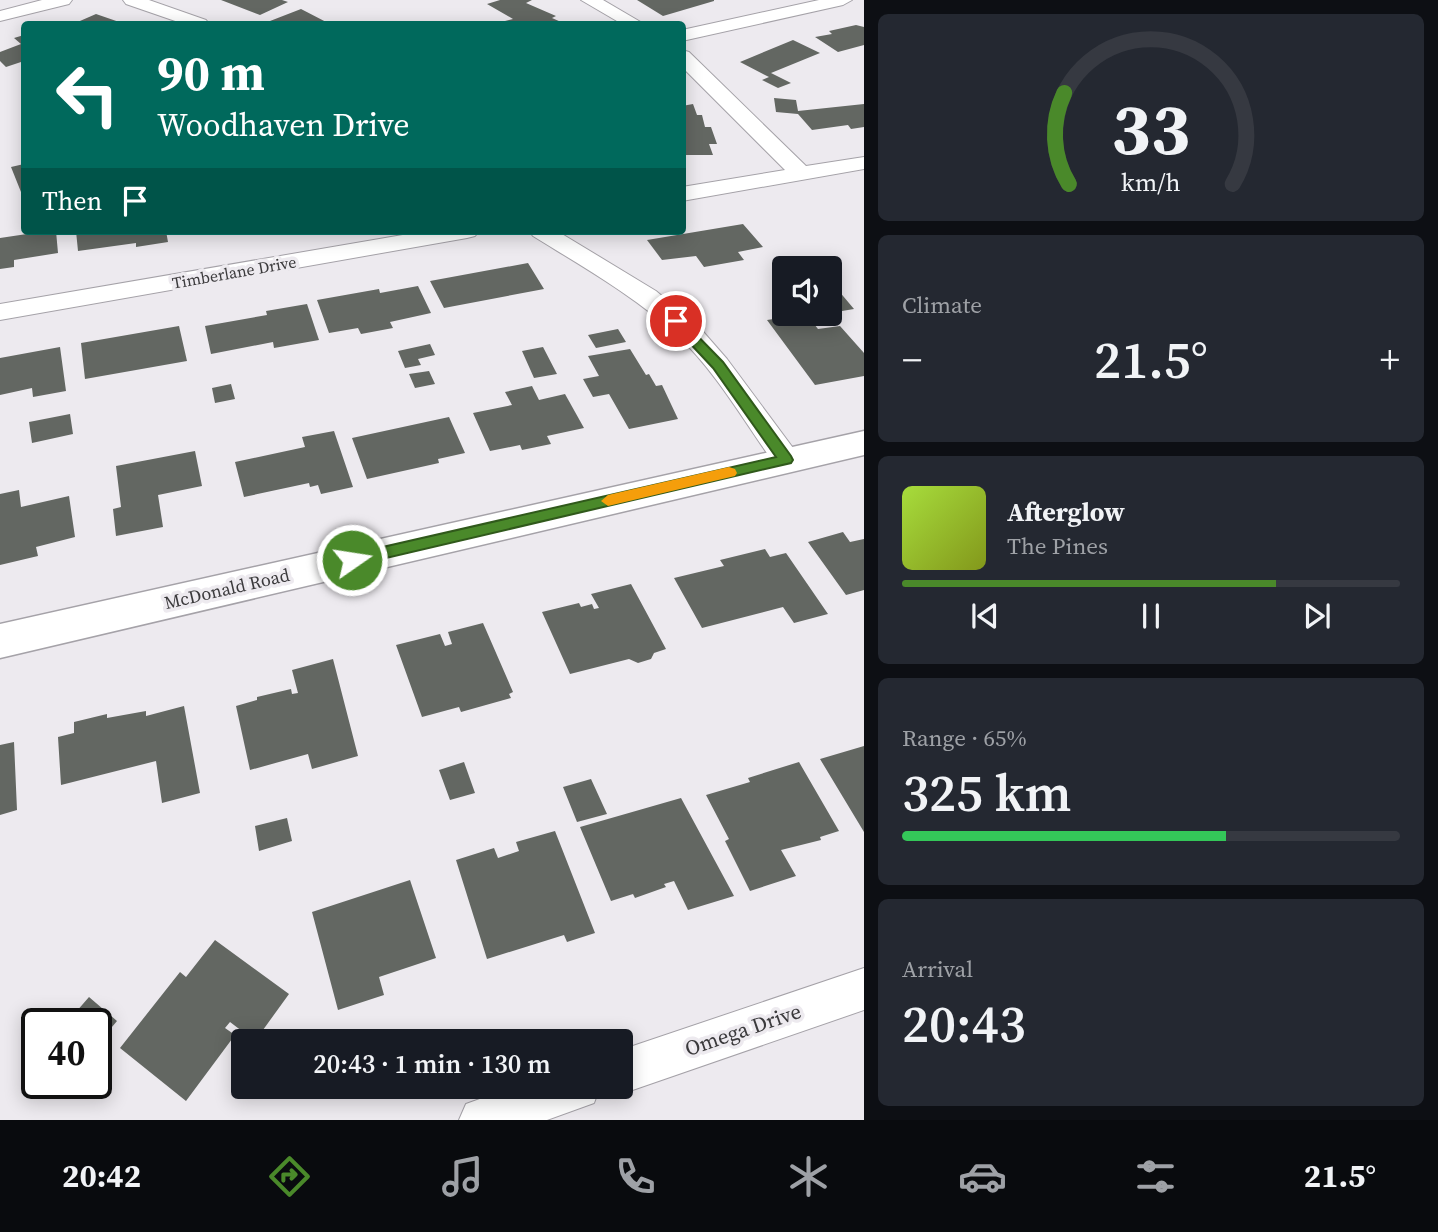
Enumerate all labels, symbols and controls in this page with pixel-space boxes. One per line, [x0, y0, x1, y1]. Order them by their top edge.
text: 90 m [157, 39, 265, 106]
icon: left [42, 49, 133, 140]
text: 33 [1112, 79, 1190, 178]
text: Woodhaven Drive [157, 103, 410, 147]
text: km/h [1121, 164, 1181, 198]
icon: arrive [116, 182, 154, 220]
text: Then [42, 183, 102, 219]
street label: Timberlane Drive [170, 250, 298, 294]
map controls [772, 256, 842, 326]
button: sound [772, 256, 842, 326]
text: Climate [902, 289, 982, 321]
pin [646, 291, 706, 351]
icon: arrive [657, 302, 695, 340]
text: 21.5° [1094, 324, 1208, 395]
text: − [902, 334, 922, 386]
text: + [1380, 334, 1400, 386]
text: Afterglow [1007, 494, 1125, 530]
position arrow [315, 523, 389, 597]
text: The Pines [1007, 530, 1108, 562]
street label: McDonald Road [162, 562, 292, 615]
icon: previous [966, 597, 1004, 635]
icon: pause [1132, 597, 1170, 635]
icon: next [1298, 597, 1336, 635]
text: Range · 65% [902, 722, 1027, 754]
text: 325 km [902, 757, 1071, 828]
text: Arrival [902, 953, 973, 985]
text: 20:43 [902, 988, 1026, 1059]
street label: Omega Drive [681, 996, 805, 1063]
speed limit sign: 40 [21, 1008, 112, 1099]
text: 20:43 · 1 min · 130 m [313, 1046, 551, 1082]
icon: directions [265, 1152, 314, 1201]
icon: music [438, 1152, 487, 1201]
icon: phone [611, 1152, 660, 1201]
icon: climate [784, 1152, 833, 1201]
icon: car [958, 1152, 1007, 1201]
icon: filters [1131, 1152, 1180, 1201]
text: 20:42 [62, 1154, 141, 1198]
text: 21.5° [1304, 1154, 1376, 1198]

